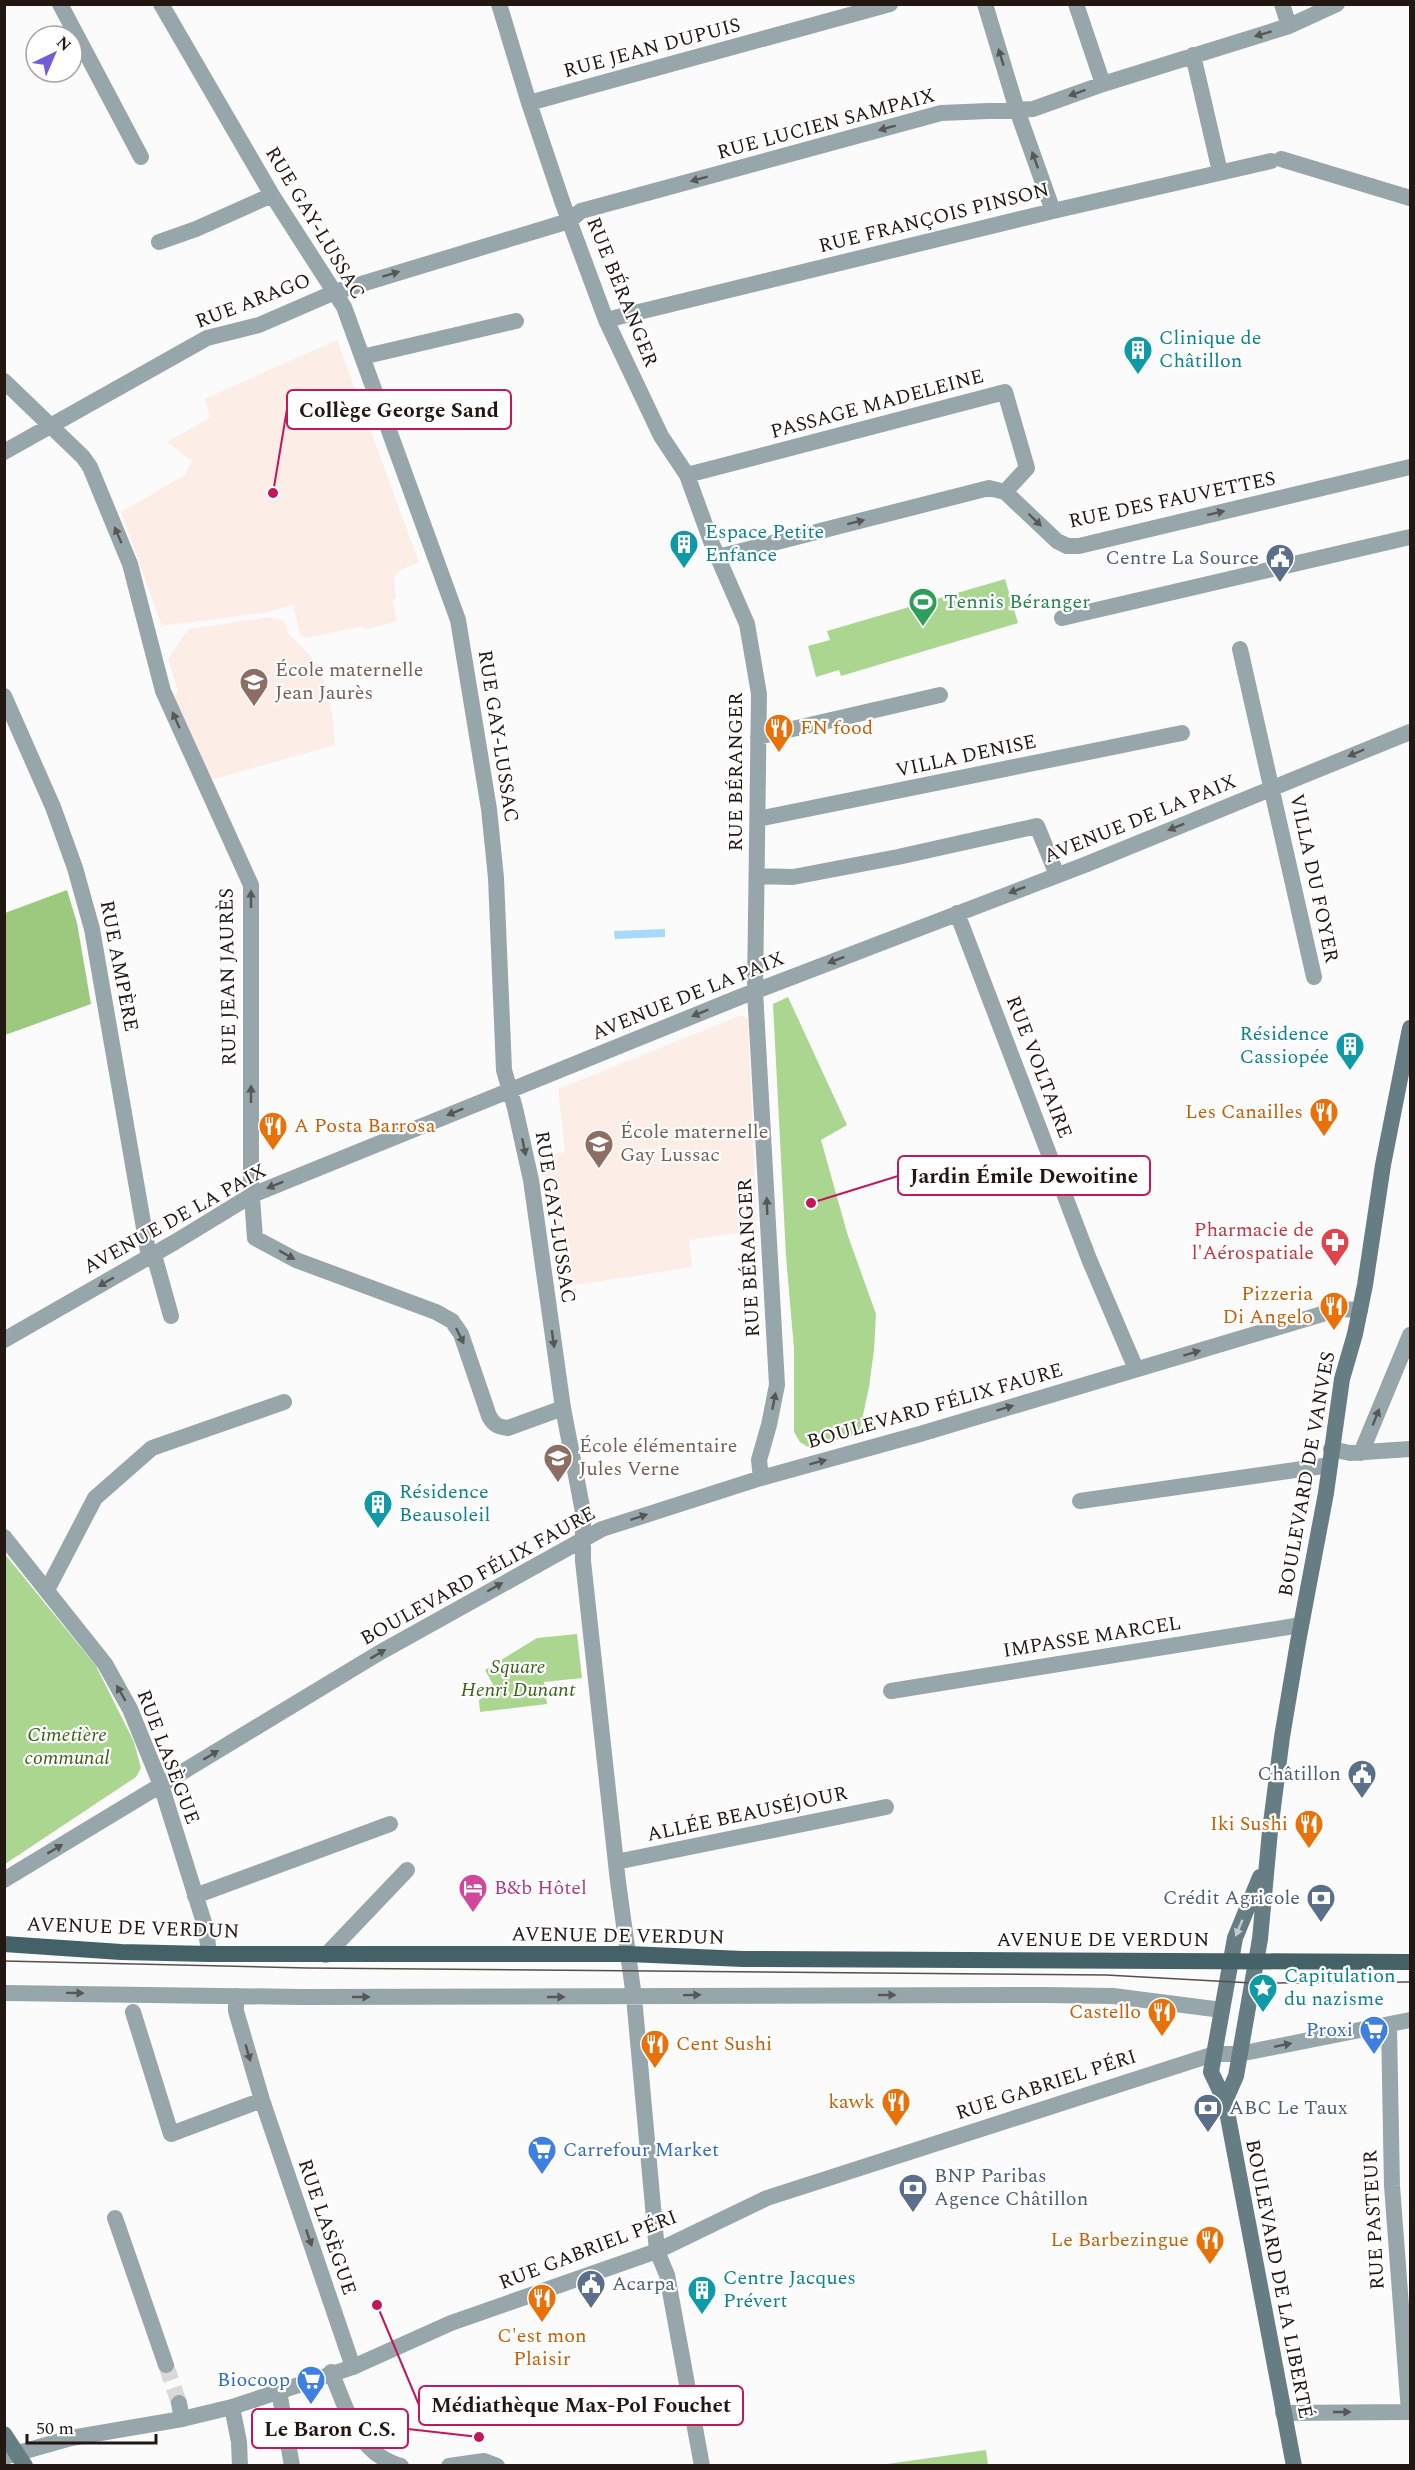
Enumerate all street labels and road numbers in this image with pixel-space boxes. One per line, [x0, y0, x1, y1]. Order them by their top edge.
street label: RUE JEAN DUPUIS [560, 10, 744, 86]
street label: RUE LUCIEN SAMPAIX [714, 80, 939, 168]
street label: RUE GAY-LUSSAC [257, 141, 373, 305]
street label: RUE FRANÇOIS PINSON [815, 175, 1053, 261]
street label: RUE BÉRANGER [578, 213, 666, 372]
street label: RUE ARAGO [191, 265, 315, 337]
street label: PASSAGE MADELEINE [767, 361, 987, 447]
street label: RUE DES FAUVETTES [1066, 463, 1278, 537]
street label: RUE GAY-LUSSAC [470, 648, 526, 824]
street label: RUE BÉRANGER [721, 692, 751, 852]
street label: VILLA DENISE [893, 726, 1039, 786]
street label: AVENUE DE LA PAIX [1039, 767, 1241, 871]
street label: VILLA DU FOYER [1281, 791, 1347, 966]
street label: RUE JEAN JAURÈS [211, 888, 245, 1066]
street label: RUE AMPÈRE [92, 898, 146, 1034]
street label: AVENUE DE LA PAIX [587, 944, 789, 1048]
street label: RUE VOLTAIRE [998, 991, 1080, 1143]
street label: RUE GAY-LUSSAC [527, 1129, 583, 1305]
street label: AVENUE DE LA PAIX [78, 1156, 272, 1282]
street label: RUE BÉRANGER [730, 1177, 768, 1338]
street label: BOULEVARD DE VANVES [1271, 1349, 1343, 1599]
street label: BOULEVARD FÉLIX FAURE [804, 1355, 1066, 1457]
street label: BOULEVARD FÉLIX FAURE [355, 1499, 601, 1653]
street label: IMPASSE MARCEL [1001, 1608, 1183, 1666]
street label: RUE LASÈGUE [128, 1685, 208, 1829]
street label: ALLÉE BEAUSÉJOUR [644, 1778, 851, 1850]
street label: AVENUE DE VERDUN [26, 1909, 240, 1947]
street label: AVENUE DE VERDUN [511, 1919, 725, 1953]
street label: AVENUE DE VERDUN [996, 1925, 1210, 1955]
street label: RUE GABRIEL PÉRI [952, 2042, 1140, 2128]
street label: BOULEVARD DE LA LIBERTÉ [1237, 2137, 1321, 2421]
street label: RUE PASTEUR [1355, 2149, 1393, 2291]
street label: RUE LASÈGUE [290, 2155, 364, 2299]
street label: RUE GABRIEL PÉRI [495, 2202, 681, 2298]

